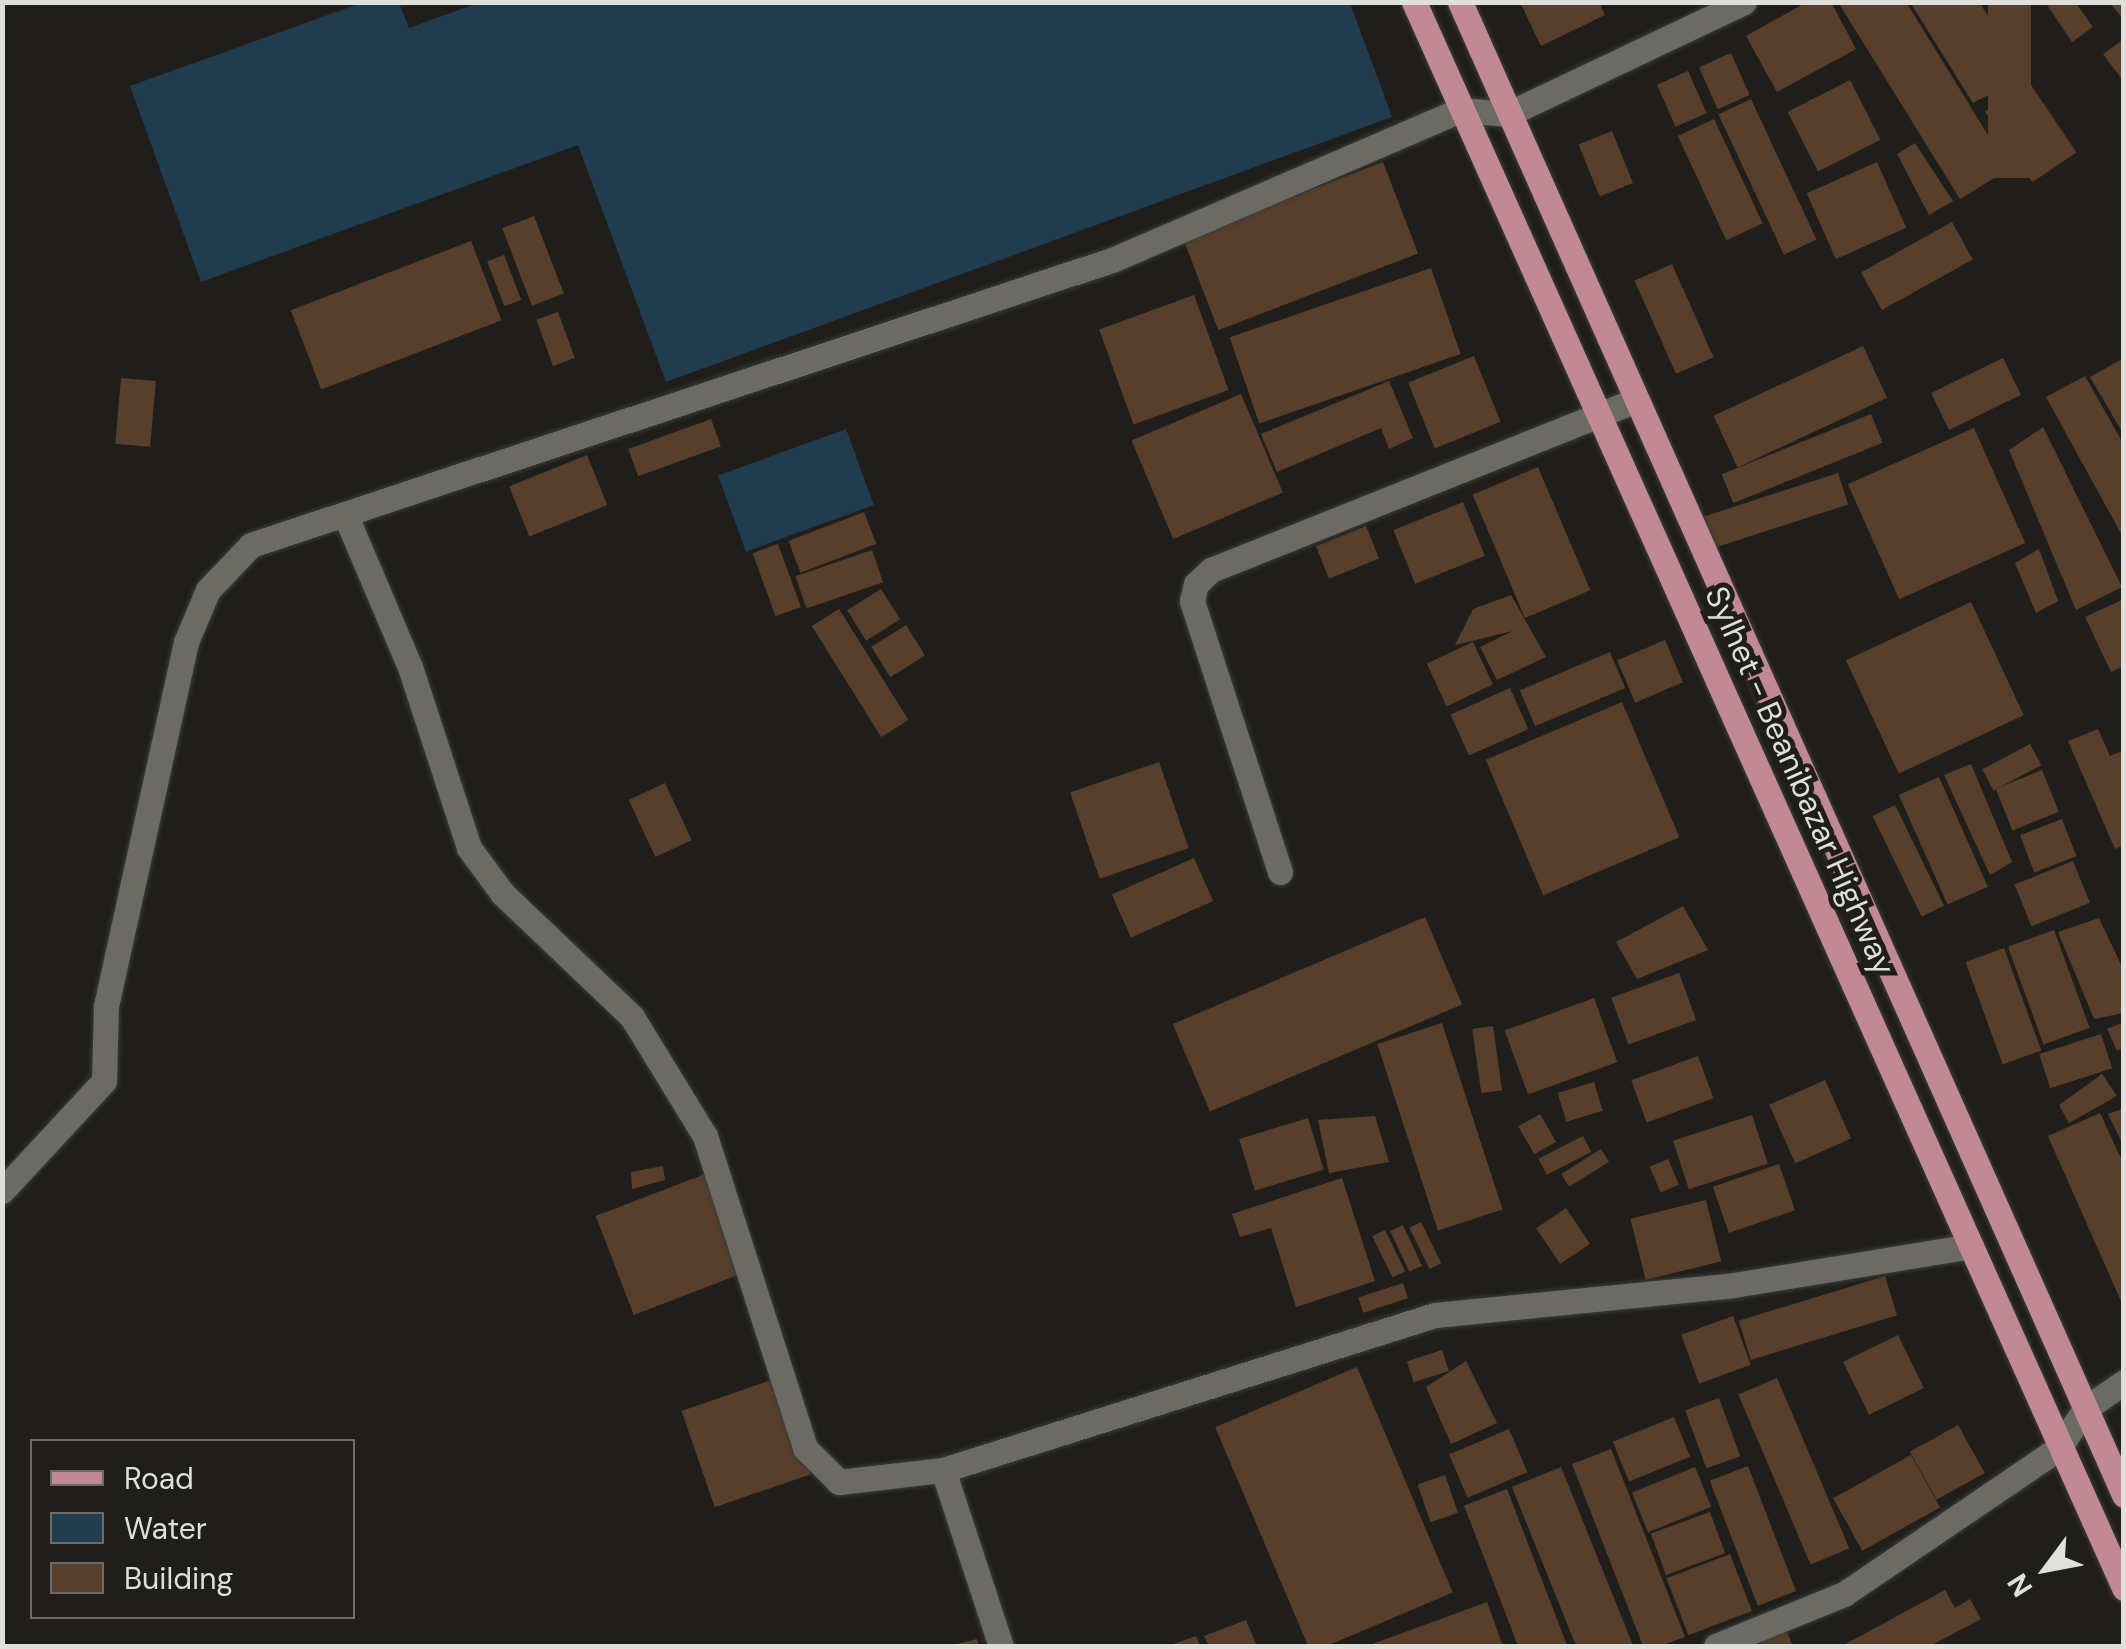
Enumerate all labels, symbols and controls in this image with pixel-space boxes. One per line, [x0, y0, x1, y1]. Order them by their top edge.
street label: Sylhet - Beanibazar Highway [1697, 581, 1903, 981]
legend [30, 1439, 355, 1619]
text: Road [124, 1459, 194, 1498]
text: Water [124, 1509, 207, 1548]
north arrow [1996, 1519, 2096, 1619]
text: Building [124, 1559, 233, 1598]
text: N [1999, 1567, 2041, 1604]

